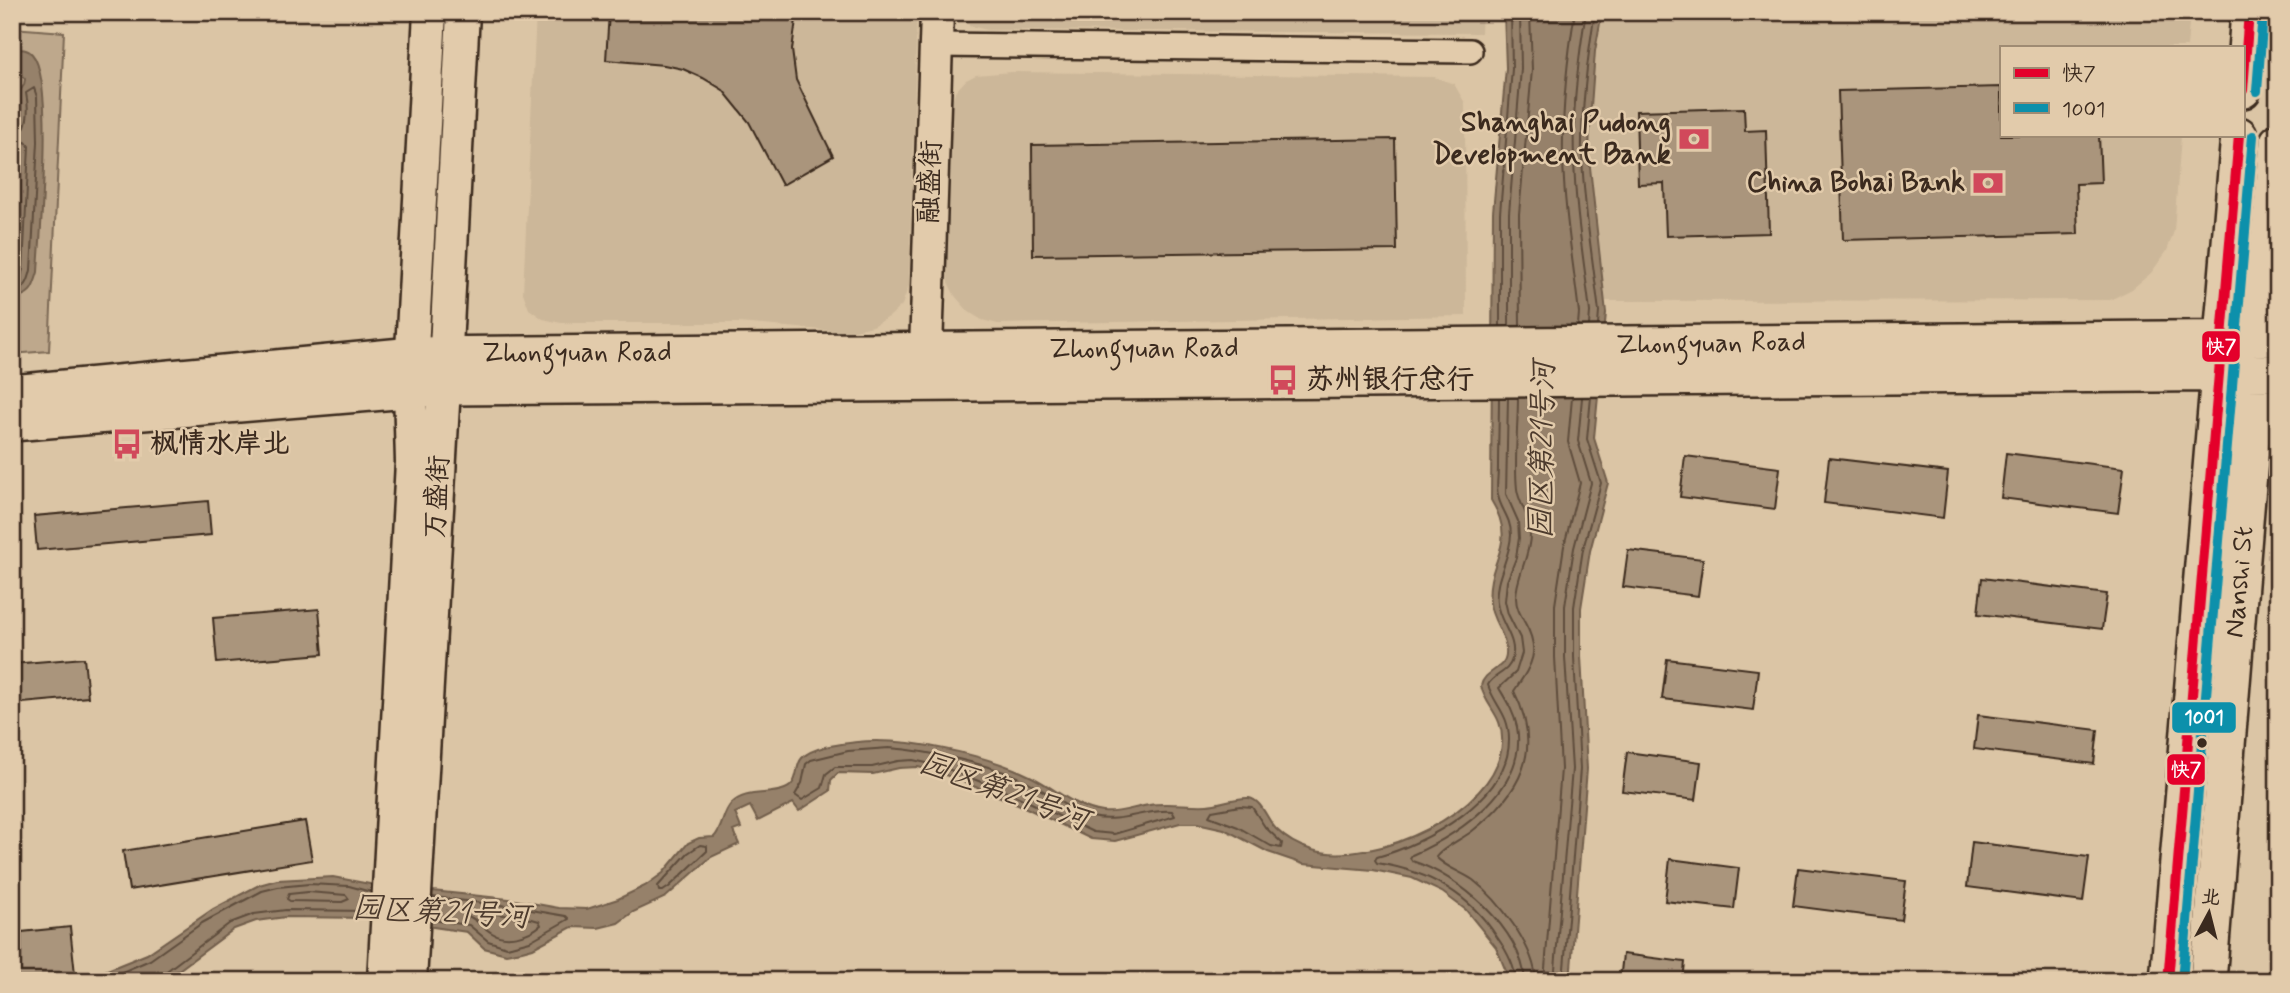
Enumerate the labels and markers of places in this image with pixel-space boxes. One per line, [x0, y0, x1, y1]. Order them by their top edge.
place label: Shanghai Pudong Development Bank [1432, 105, 1671, 174]
bank icon: Shanghai Pudong Development Bank [1677, 122, 1711, 156]
place label: China Bohai Bank [1747, 165, 1965, 202]
bank icon: China Bohai Bank [1971, 166, 2005, 200]
place label: 苏州银行总行 [1306, 362, 1474, 399]
bus stop icon: 苏州银行总行 [1266, 363, 1300, 397]
place label: 枫情水岸北 [150, 426, 290, 463]
bus stop icon: 枫情水岸北 [110, 427, 144, 461]
unlabelled marker [2195, 736, 2209, 750]

